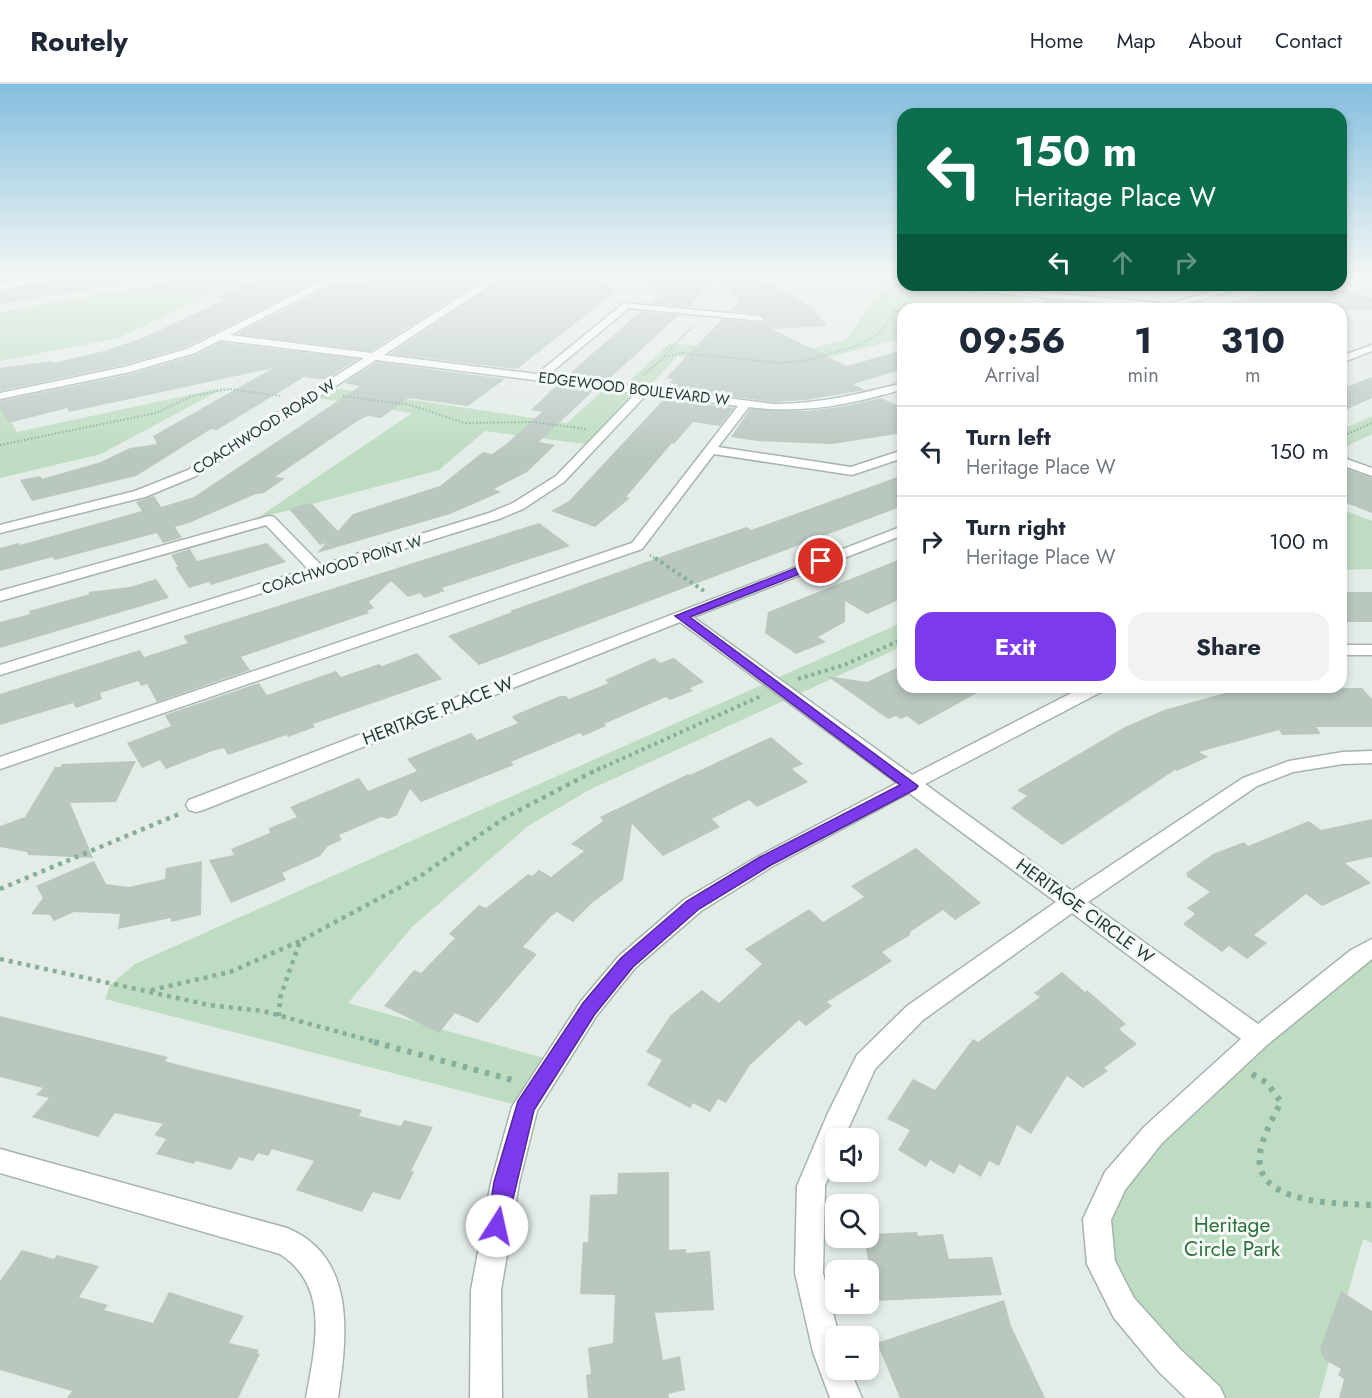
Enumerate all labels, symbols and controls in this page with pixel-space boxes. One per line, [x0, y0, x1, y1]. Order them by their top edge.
text: Routely [30, 21, 128, 62]
text: Home [1030, 26, 1083, 56]
text: Map [1116, 26, 1156, 56]
text: About [1189, 26, 1242, 56]
text: Contact [1275, 26, 1342, 56]
text: 150 m [1014, 121, 1137, 182]
icon: left [915, 132, 993, 210]
text: Heritage Place W [1014, 177, 1216, 216]
icon: left [1043, 246, 1076, 279]
icon: ahead [1106, 246, 1139, 279]
icon: right [1169, 246, 1202, 279]
text: 09:56 [959, 314, 1066, 366]
text: 1 [1134, 314, 1152, 366]
text: 310 [1221, 314, 1285, 366]
text: Arrival [985, 361, 1040, 390]
text: min [1127, 361, 1159, 390]
text: m [1245, 361, 1261, 390]
street label: EDGEWOOD BOULEVARD W [537, 366, 731, 412]
street label: COACHWOOD ROAD W [188, 374, 340, 480]
text: Turn left [966, 421, 1051, 453]
icon: left [915, 435, 948, 468]
text: 150 m [1270, 435, 1329, 467]
text: Heritage Place W [966, 453, 1116, 482]
text: Turn right [966, 511, 1066, 543]
icon: right [915, 525, 948, 558]
text: 100 m [1269, 525, 1329, 557]
street label: COACHWOOD POINT W [259, 530, 425, 600]
pin [795, 535, 846, 586]
text: Heritage Place W [966, 543, 1116, 572]
icon: arrive [804, 544, 837, 577]
button: Exit [915, 612, 1116, 681]
button: Share [1128, 612, 1329, 681]
street label: HERITAGE PLACE W [359, 670, 517, 752]
street label: HERITAGE CIRCLE W [1011, 852, 1159, 970]
map controls [825, 1128, 879, 1380]
button: sound [825, 1128, 879, 1182]
position arrow [465, 1194, 529, 1258]
button: search [825, 1194, 879, 1248]
park label: Heritage Circle Park [1184, 1210, 1281, 1264]
button: + [825, 1260, 879, 1314]
button: − [825, 1326, 879, 1380]

